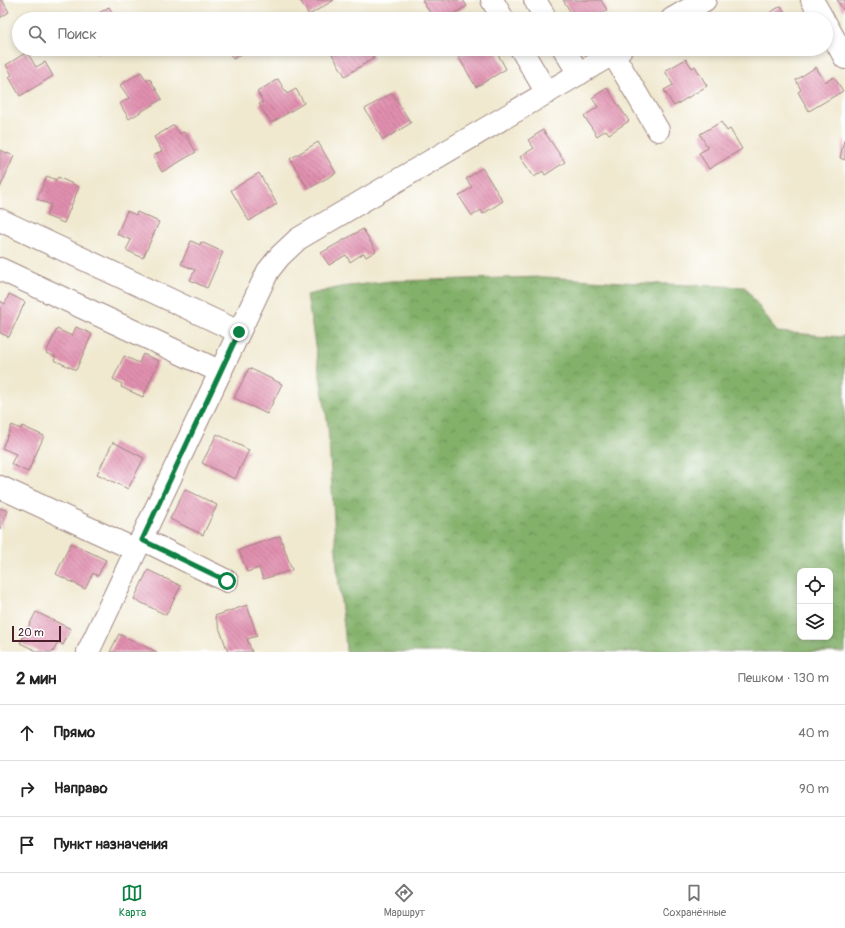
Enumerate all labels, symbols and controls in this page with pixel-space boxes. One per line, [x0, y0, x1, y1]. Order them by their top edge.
search box [12, 12, 833, 56]
icon: search [26, 23, 48, 45]
text: Поиск [58, 25, 97, 44]
route end [230, 323, 248, 341]
map controls [797, 568, 833, 640]
button: locate [797, 568, 833, 604]
route start [218, 572, 236, 590]
button: layers [797, 604, 833, 640]
scale bar [12, 624, 61, 643]
text: 20 m [18, 626, 44, 639]
text: 2 мин [16, 668, 56, 689]
text: Пешком · 130 m [738, 670, 829, 686]
icon: ahead [16, 722, 38, 744]
text: Прямо [54, 723, 95, 742]
text: 40 m [798, 725, 829, 741]
icon: right [16, 778, 38, 800]
text: Направо [54, 779, 108, 798]
text: 90 m [799, 781, 829, 797]
icon: arrive [16, 834, 38, 856]
text: Пункт назначения [54, 835, 168, 854]
tab: Карта [119, 882, 146, 919]
tab: Маршрут [384, 882, 425, 919]
tab: Сохранённые [663, 882, 726, 919]

